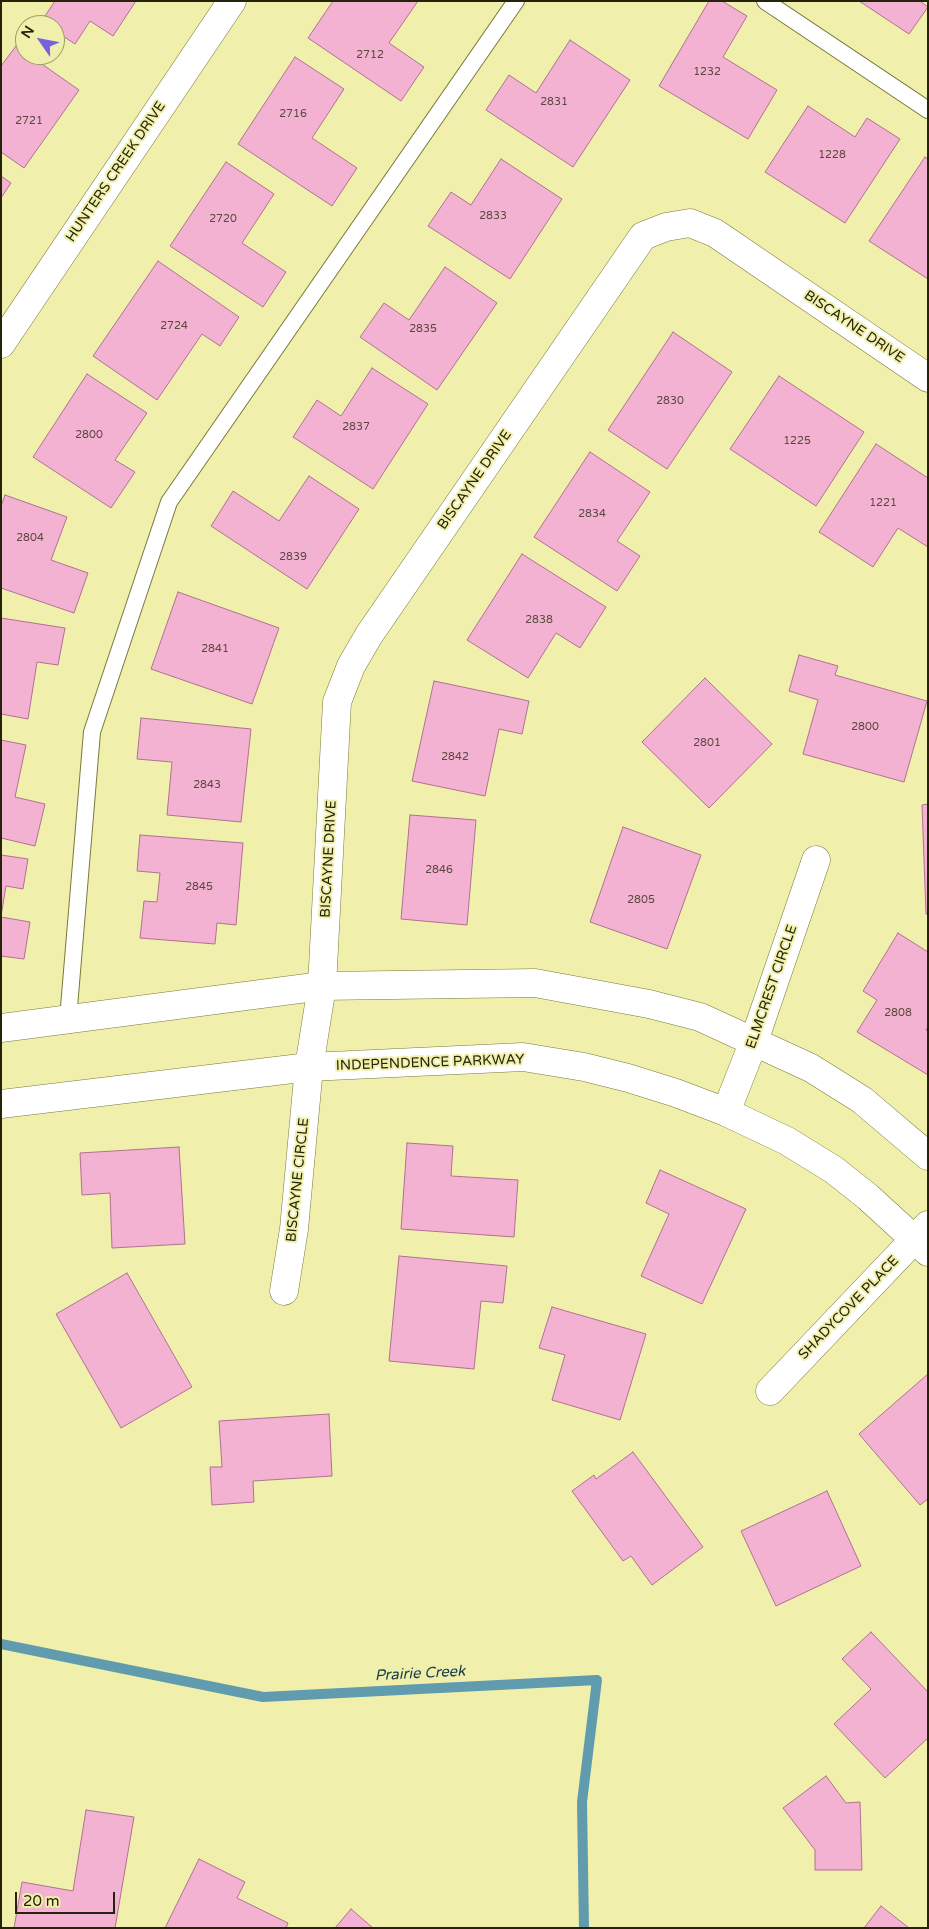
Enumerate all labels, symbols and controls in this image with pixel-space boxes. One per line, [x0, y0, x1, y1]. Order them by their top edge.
north arrow [15, 15, 65, 65]
text: N [18, 23, 38, 41]
house number: 2712 [356, 48, 384, 62]
house number: 1232 [693, 65, 721, 79]
house number: 2831 [540, 95, 568, 109]
street label: HUNTERS CREEK DRIVE [63, 99, 169, 245]
house number: 2716 [279, 107, 307, 121]
house number: 2721 [15, 114, 43, 128]
house number: 1228 [818, 148, 846, 162]
house number: 2833 [479, 209, 507, 223]
house number: 2720 [209, 212, 237, 226]
street label: BISCAYNE DRIVE [801, 287, 907, 367]
house number: 2724 [160, 319, 188, 333]
house number: 2835 [409, 322, 437, 336]
house number: 2830 [656, 394, 684, 408]
house number: 2837 [342, 420, 370, 434]
street label: BISCAYNE DRIVE [434, 427, 516, 533]
house number: 2800 [75, 428, 103, 442]
house number: 1225 [783, 434, 811, 448]
house number: 1221 [869, 496, 897, 510]
house number: 2834 [578, 507, 606, 521]
house number: 2804 [16, 531, 44, 545]
house number: 2839 [279, 550, 307, 564]
house number: 2838 [525, 613, 553, 627]
house number: 2841 [201, 642, 229, 656]
house number: 2800 [851, 720, 879, 734]
house number: 2801 [693, 736, 721, 750]
house number: 2842 [441, 750, 469, 764]
house number: 2843 [193, 778, 221, 792]
street label: BISCAYNE DRIVE [318, 800, 340, 918]
house number: 2846 [425, 863, 453, 877]
house number: 2845 [185, 880, 213, 894]
house number: 2805 [627, 893, 655, 907]
street label: ELMCREST CIRCLE [743, 923, 801, 1051]
house number: 2808 [884, 1006, 912, 1020]
street label: INDEPENDENCE PARKWAY [335, 1051, 525, 1075]
street label: BISCAYNE CIRCLE [283, 1117, 313, 1243]
street label: SHADYCOVE PLACE [795, 1253, 903, 1363]
water label: Prairie Creek [374, 1663, 466, 1685]
scale bar [18, 1882, 118, 1914]
text: 20 m [23, 1892, 60, 1910]

